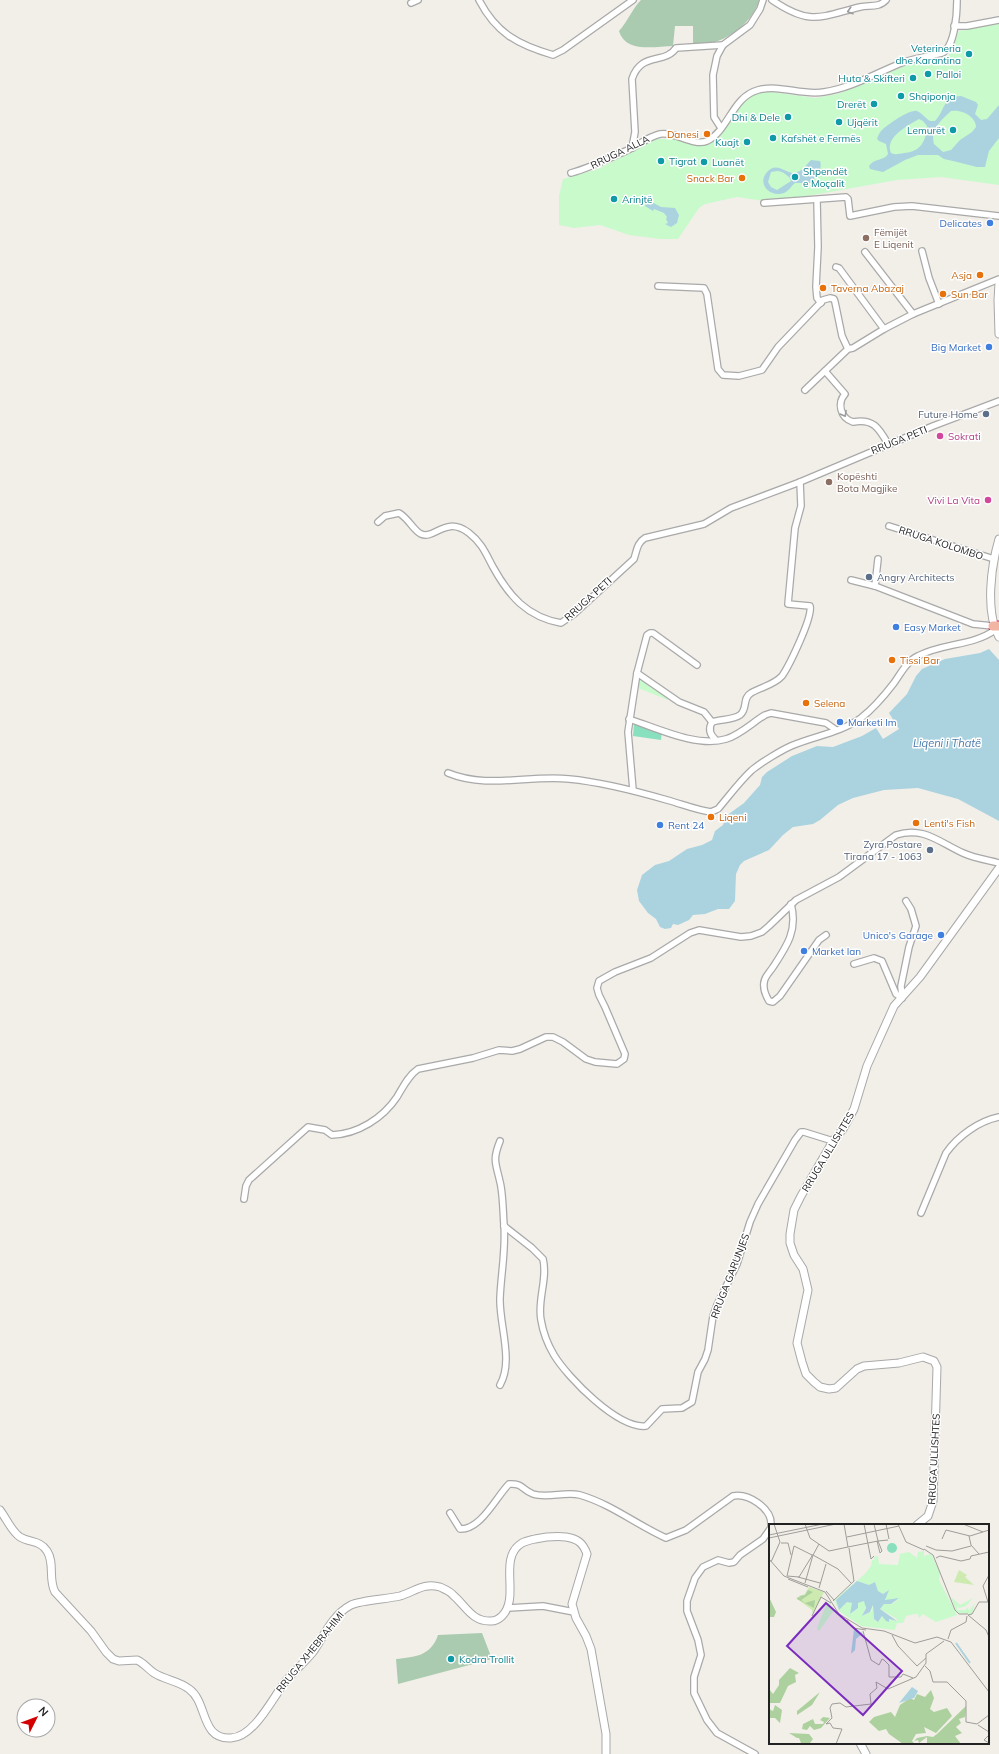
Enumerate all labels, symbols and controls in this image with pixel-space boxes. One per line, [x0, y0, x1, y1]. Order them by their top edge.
one-way arrow [847, 6, 854, 14]
place label: Veterineria dhe Karantina [896, 42, 961, 67]
marker: Veterineria dhe Karantina [964, 49, 974, 59]
place label: Palloi [936, 68, 961, 81]
marker: Palloi [923, 69, 933, 79]
place label: Huta & Skifteri [838, 72, 905, 85]
marker: Huta & Skifteri [908, 73, 918, 83]
place label: Shqiponja [909, 90, 955, 103]
marker: Shqiponja [896, 91, 906, 101]
place label: Drerët [837, 98, 866, 111]
marker: Drerët [869, 99, 879, 109]
place label: Dhi & Dele [732, 111, 780, 124]
marker: Dhi & Dele [783, 112, 793, 122]
place label: Ujqërit [847, 116, 878, 129]
marker: Ujqërit [834, 117, 844, 127]
place label: Lemurët [907, 124, 945, 137]
marker: Lemurët [948, 125, 958, 135]
place label: Danesi [667, 128, 699, 141]
marker: Danesi [702, 129, 712, 139]
street label: RRUGA ALLA [588, 132, 652, 172]
place label: Kafshët e Fermës [781, 132, 861, 145]
marker: Kafshët e Fermës [768, 133, 778, 143]
place label: Kuajt [715, 136, 739, 149]
marker: Kuajt [742, 137, 752, 147]
place label: Tigrat [669, 155, 697, 168]
marker: Tigrat [656, 156, 666, 166]
place label: Luanët [712, 156, 744, 169]
marker: Luanët [699, 157, 709, 167]
place label: Shpendët e Moçalit [803, 165, 848, 190]
place label: Snack Bar [687, 172, 734, 185]
marker: Shpendët e Moçalit [790, 172, 800, 182]
marker: Snack Bar [737, 173, 747, 183]
place label: Arinjtë [622, 193, 653, 206]
marker: Arinjtë [609, 194, 619, 204]
place label: Delicates [940, 217, 982, 230]
marker: Delicates [985, 218, 995, 228]
place label: Fëmijët E Liqenit [874, 226, 914, 251]
marker: Fëmijët E Liqenit [861, 233, 871, 243]
place label: Asja [951, 269, 972, 282]
marker: Asja [975, 270, 985, 280]
place label: Taverna Abazaj [831, 282, 904, 295]
marker: Taverna Abazaj [818, 283, 828, 293]
place label: Sun Bar [951, 288, 988, 301]
marker: Sun Bar [938, 289, 948, 299]
place label: Big Market [931, 341, 981, 354]
marker: Big Market [984, 342, 994, 352]
place label: Future Home [918, 408, 978, 421]
one-way arrow [840, 409, 847, 416]
marker: Future Home [981, 409, 991, 419]
street label: RRUGA PETI [869, 423, 929, 457]
place label: Sokrati [948, 430, 981, 443]
marker: Sokrati [935, 431, 945, 441]
place label: Kopështi Bota Magjike [837, 470, 897, 495]
marker: Kopështi Bota Magjike [824, 477, 834, 487]
place label: Vivi La Vita [927, 494, 980, 507]
marker: Vivi La Vita [983, 495, 993, 505]
street label: RRUGA KOLOMBO [897, 523, 985, 563]
place label: Angry Architects [877, 571, 955, 584]
marker: Angry Architects [864, 572, 874, 582]
street label: RRUGA PETI [562, 574, 614, 624]
place label: Easy Market [904, 621, 961, 634]
marker: Easy Market [891, 622, 901, 632]
place label: Tissi Bar [900, 654, 940, 667]
marker: Tissi Bar [887, 655, 897, 665]
place label: Selena [814, 697, 845, 710]
marker: Selena [801, 698, 811, 708]
place label: Marketi Im [848, 716, 897, 729]
marker: Marketi Im [835, 717, 845, 727]
water label: Liqeni i Thatë [913, 736, 981, 750]
place label: Liqeni [719, 811, 747, 824]
marker: Liqeni [706, 812, 716, 822]
place label: Lenti's Fish [924, 817, 975, 830]
marker: Lenti's Fish [911, 818, 921, 828]
place label: Rent 24 [668, 819, 704, 832]
marker: Rent 24 [655, 820, 665, 830]
place label: Zyra Postare Tirana 17 - 1063 [844, 838, 922, 863]
marker: Zyra Postare Tirana 17 - 1063 [925, 845, 935, 855]
place label: Unico's Garage [863, 929, 933, 942]
marker: Unico's Garage [936, 930, 946, 940]
place label: Market Ian [812, 945, 861, 958]
marker: Market Ian [799, 946, 809, 956]
street label: RRUGA ULLISHTES [799, 1110, 857, 1194]
street label: RRUGA GARUNJES [708, 1232, 752, 1320]
street label: RRUGA ULLISHTES [925, 1413, 943, 1505]
inset map [769, 1524, 989, 1744]
street label: RRUGA XHEBRAHIMI [273, 1609, 347, 1695]
place label: Kodra Trollit [459, 1653, 515, 1666]
marker: Kodra Trollit [446, 1654, 456, 1664]
north arrow [16, 1698, 56, 1738]
text: N [35, 1704, 51, 1719]

